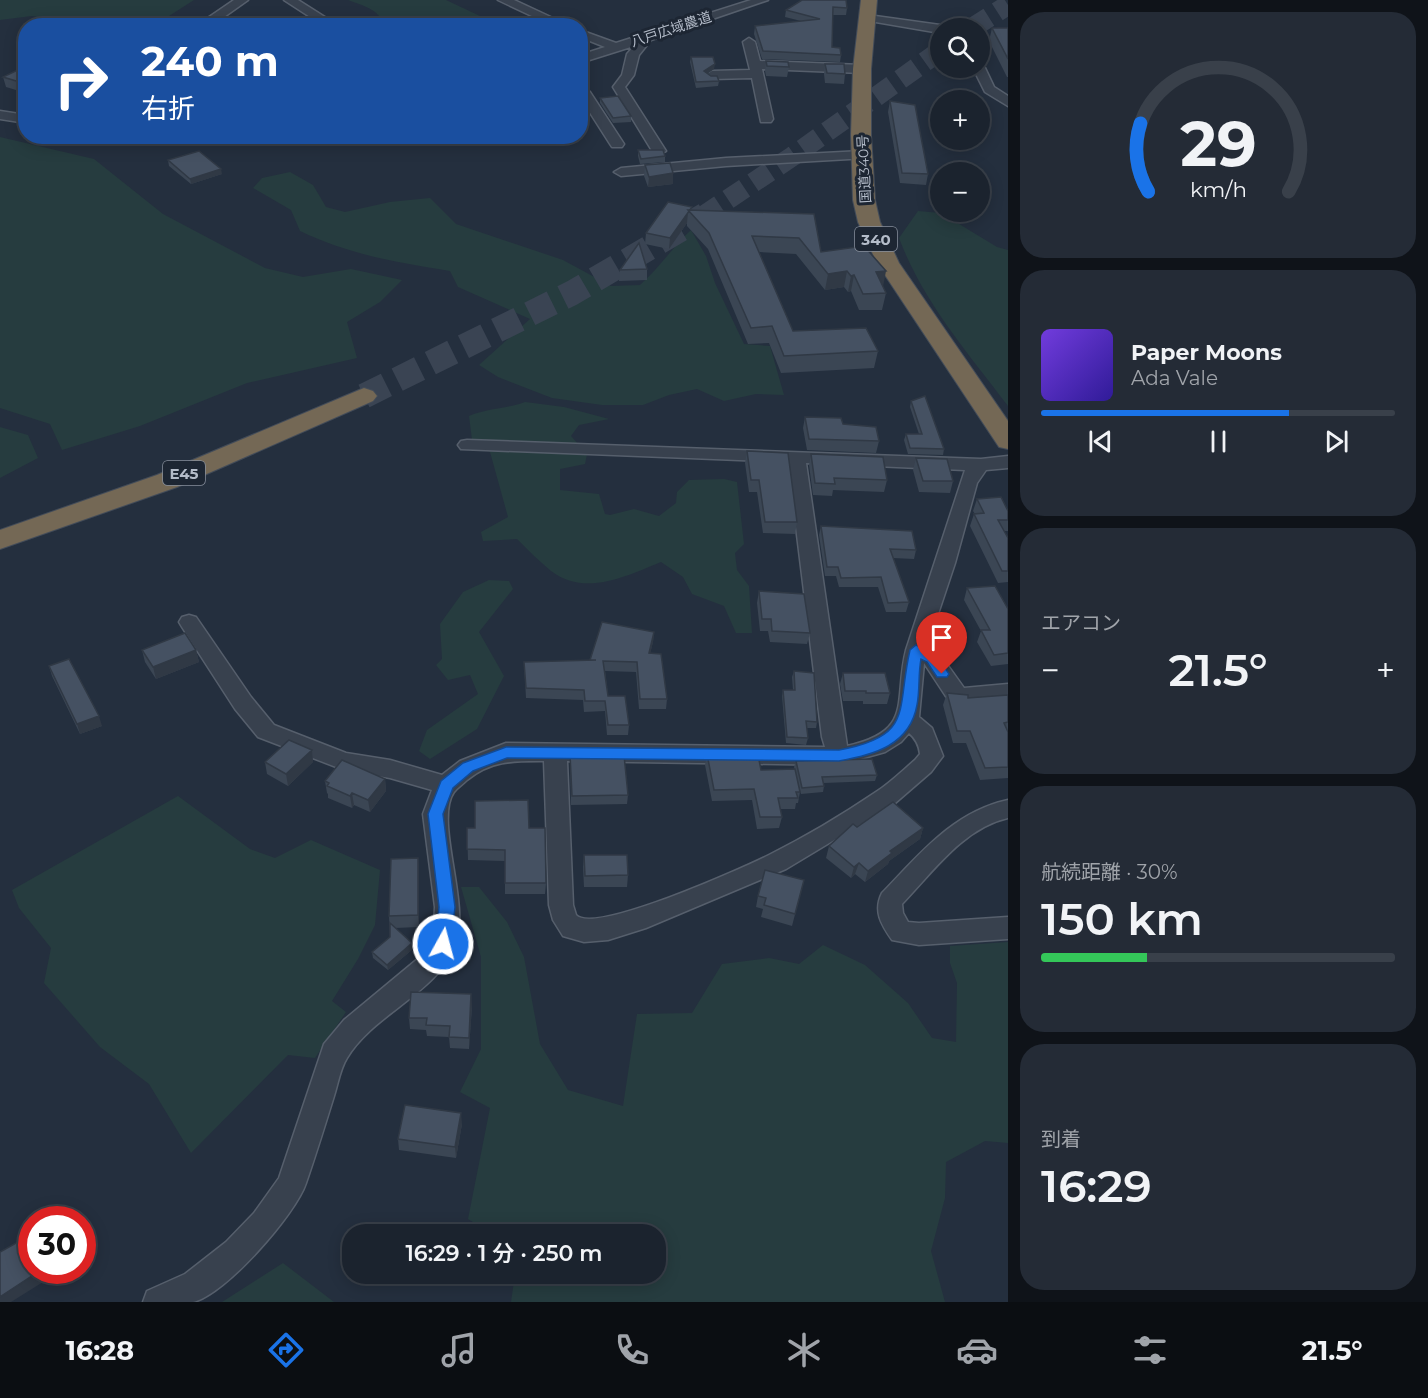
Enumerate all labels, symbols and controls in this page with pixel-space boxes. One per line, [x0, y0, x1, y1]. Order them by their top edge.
street label: 八戸広域農道 [628, 7, 714, 51]
map controls [930, 18, 990, 222]
button: search [930, 18, 990, 78]
text: 240 m [141, 35, 279, 87]
icon: right [42, 42, 120, 120]
button: + [930, 90, 990, 150]
text: 右折 [141, 92, 195, 125]
text: 29 [1180, 106, 1256, 182]
street label: 国道340号 [853, 134, 875, 204]
button: − [930, 162, 990, 222]
text: km/h [1189, 176, 1247, 202]
road number: 340 [855, 227, 897, 251]
text: Paper Moons [1131, 339, 1282, 366]
text: Ada Vale [1131, 366, 1218, 390]
icon: previous [1084, 425, 1117, 458]
icon: pause [1202, 425, 1235, 458]
icon: next [1320, 425, 1353, 458]
road number: E45 [163, 461, 205, 485]
text: エアコン [1041, 611, 1121, 635]
pin [916, 612, 967, 674]
icon: arrive [925, 621, 958, 654]
text: 21.5° [1168, 642, 1268, 697]
text: − [1041, 650, 1060, 690]
text: + [1376, 650, 1395, 690]
text: 航続距離 · 30% [1041, 860, 1178, 884]
text: 150 km [1041, 891, 1203, 946]
position arrow [411, 912, 475, 976]
text: 到着 [1041, 1127, 1081, 1151]
text: 16:29 [1041, 1158, 1152, 1213]
speed limit sign: 30 [18, 1206, 96, 1284]
text: 16:29 · 1 分 · 250 m [405, 1240, 603, 1267]
icon: directions [265, 1329, 307, 1371]
icon: music [438, 1329, 480, 1371]
icon: phone [611, 1329, 653, 1371]
icon: climate [783, 1329, 825, 1371]
icon: car [956, 1329, 998, 1371]
icon: filters [1129, 1329, 1171, 1371]
text: 16:28 [65, 1334, 134, 1367]
text: 21.5° [1302, 1334, 1363, 1367]

